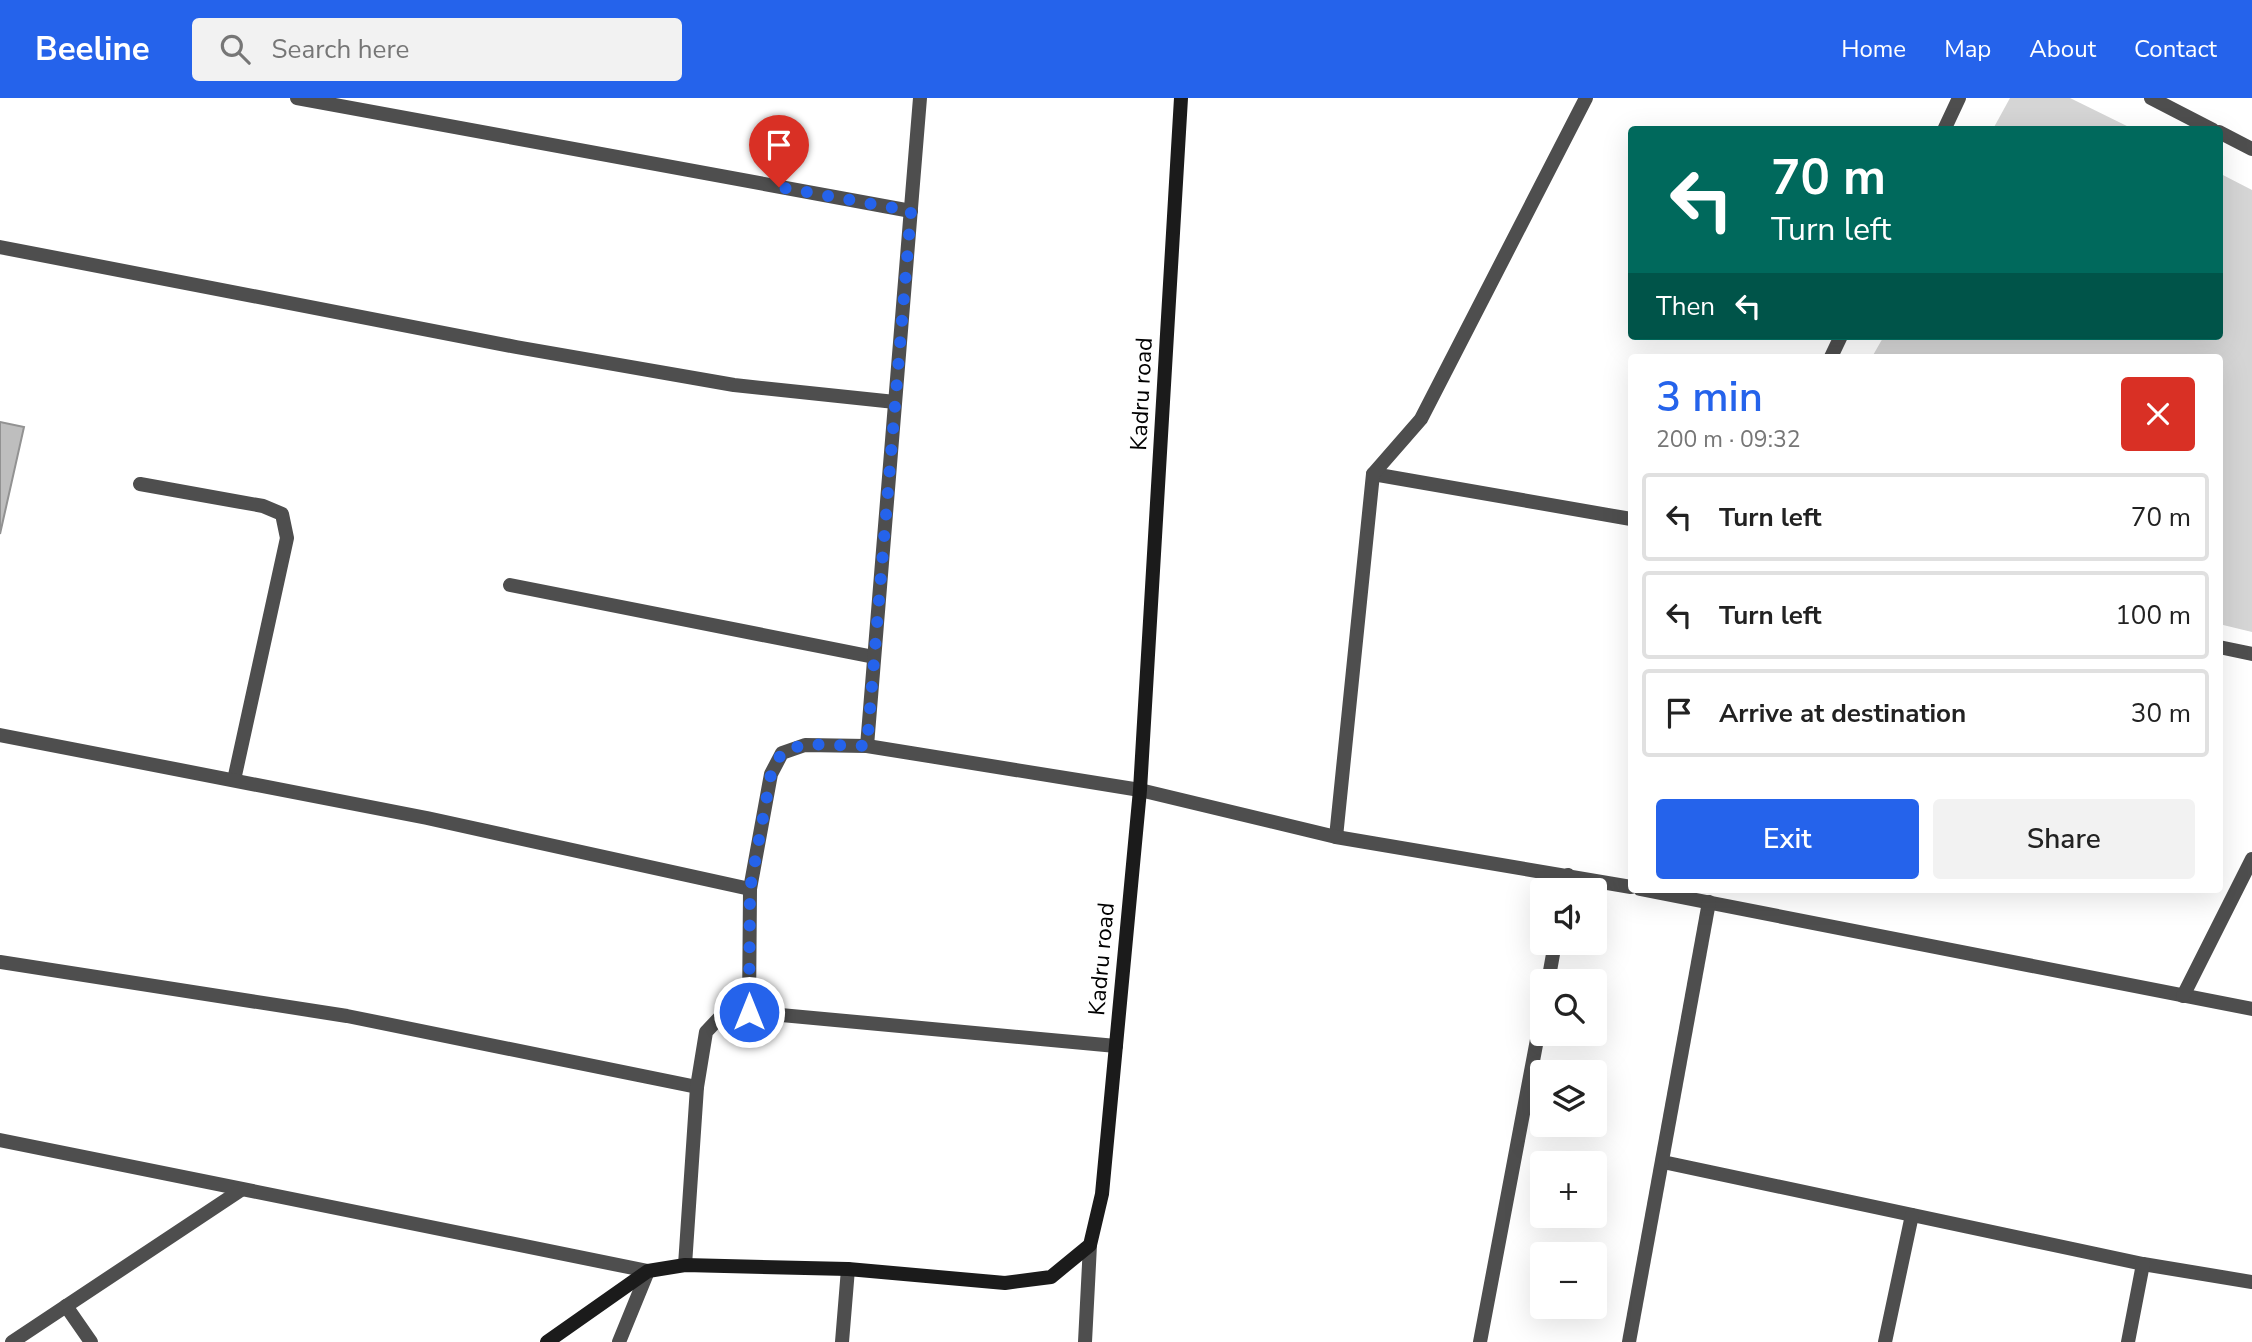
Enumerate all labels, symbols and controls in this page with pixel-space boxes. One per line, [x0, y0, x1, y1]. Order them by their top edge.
search box [192, 18, 682, 81]
text: Beeline [35, 27, 150, 72]
icon: search [216, 30, 254, 68]
text: Search here [272, 32, 409, 67]
text: Home [1841, 33, 1906, 65]
text: Map [1944, 33, 1991, 65]
text: About [2029, 33, 2096, 65]
text: Contact [2134, 33, 2217, 65]
pin [749, 115, 809, 187]
icon: arrive [760, 126, 798, 164]
text: 70 m [1771, 144, 1886, 211]
icon: left [1656, 154, 1747, 245]
text: Turn left [1771, 208, 1891, 251]
icon: left [1729, 287, 1767, 325]
text: Then [1656, 289, 1715, 324]
street label: Kadru road [1123, 337, 1160, 452]
text: 3 min [1656, 369, 1763, 426]
button: close [2121, 377, 2195, 451]
text: 200 m · 09:32 [1656, 424, 1801, 455]
icon: left [1660, 498, 1698, 536]
text: Turn left [1719, 500, 1822, 535]
text: 70 m [2131, 500, 2191, 535]
icon: left [1660, 596, 1698, 634]
text: Turn left [1719, 598, 1822, 633]
text: 100 m [2115, 598, 2191, 633]
icon: arrive [1660, 694, 1698, 732]
text: Arrive at destination [1719, 696, 1966, 731]
text: 30 m [2131, 696, 2191, 731]
button: Exit [1656, 799, 1919, 879]
button: Share [1933, 799, 2195, 879]
map controls [1530, 878, 1607, 1319]
button: sound [1530, 878, 1607, 955]
street label: Kadru road [1081, 901, 1122, 1017]
button: search [1530, 969, 1607, 1046]
position arrow [712, 975, 786, 1049]
button: layers [1530, 1060, 1607, 1137]
button: + [1530, 1151, 1607, 1228]
button: − [1530, 1242, 1607, 1319]

